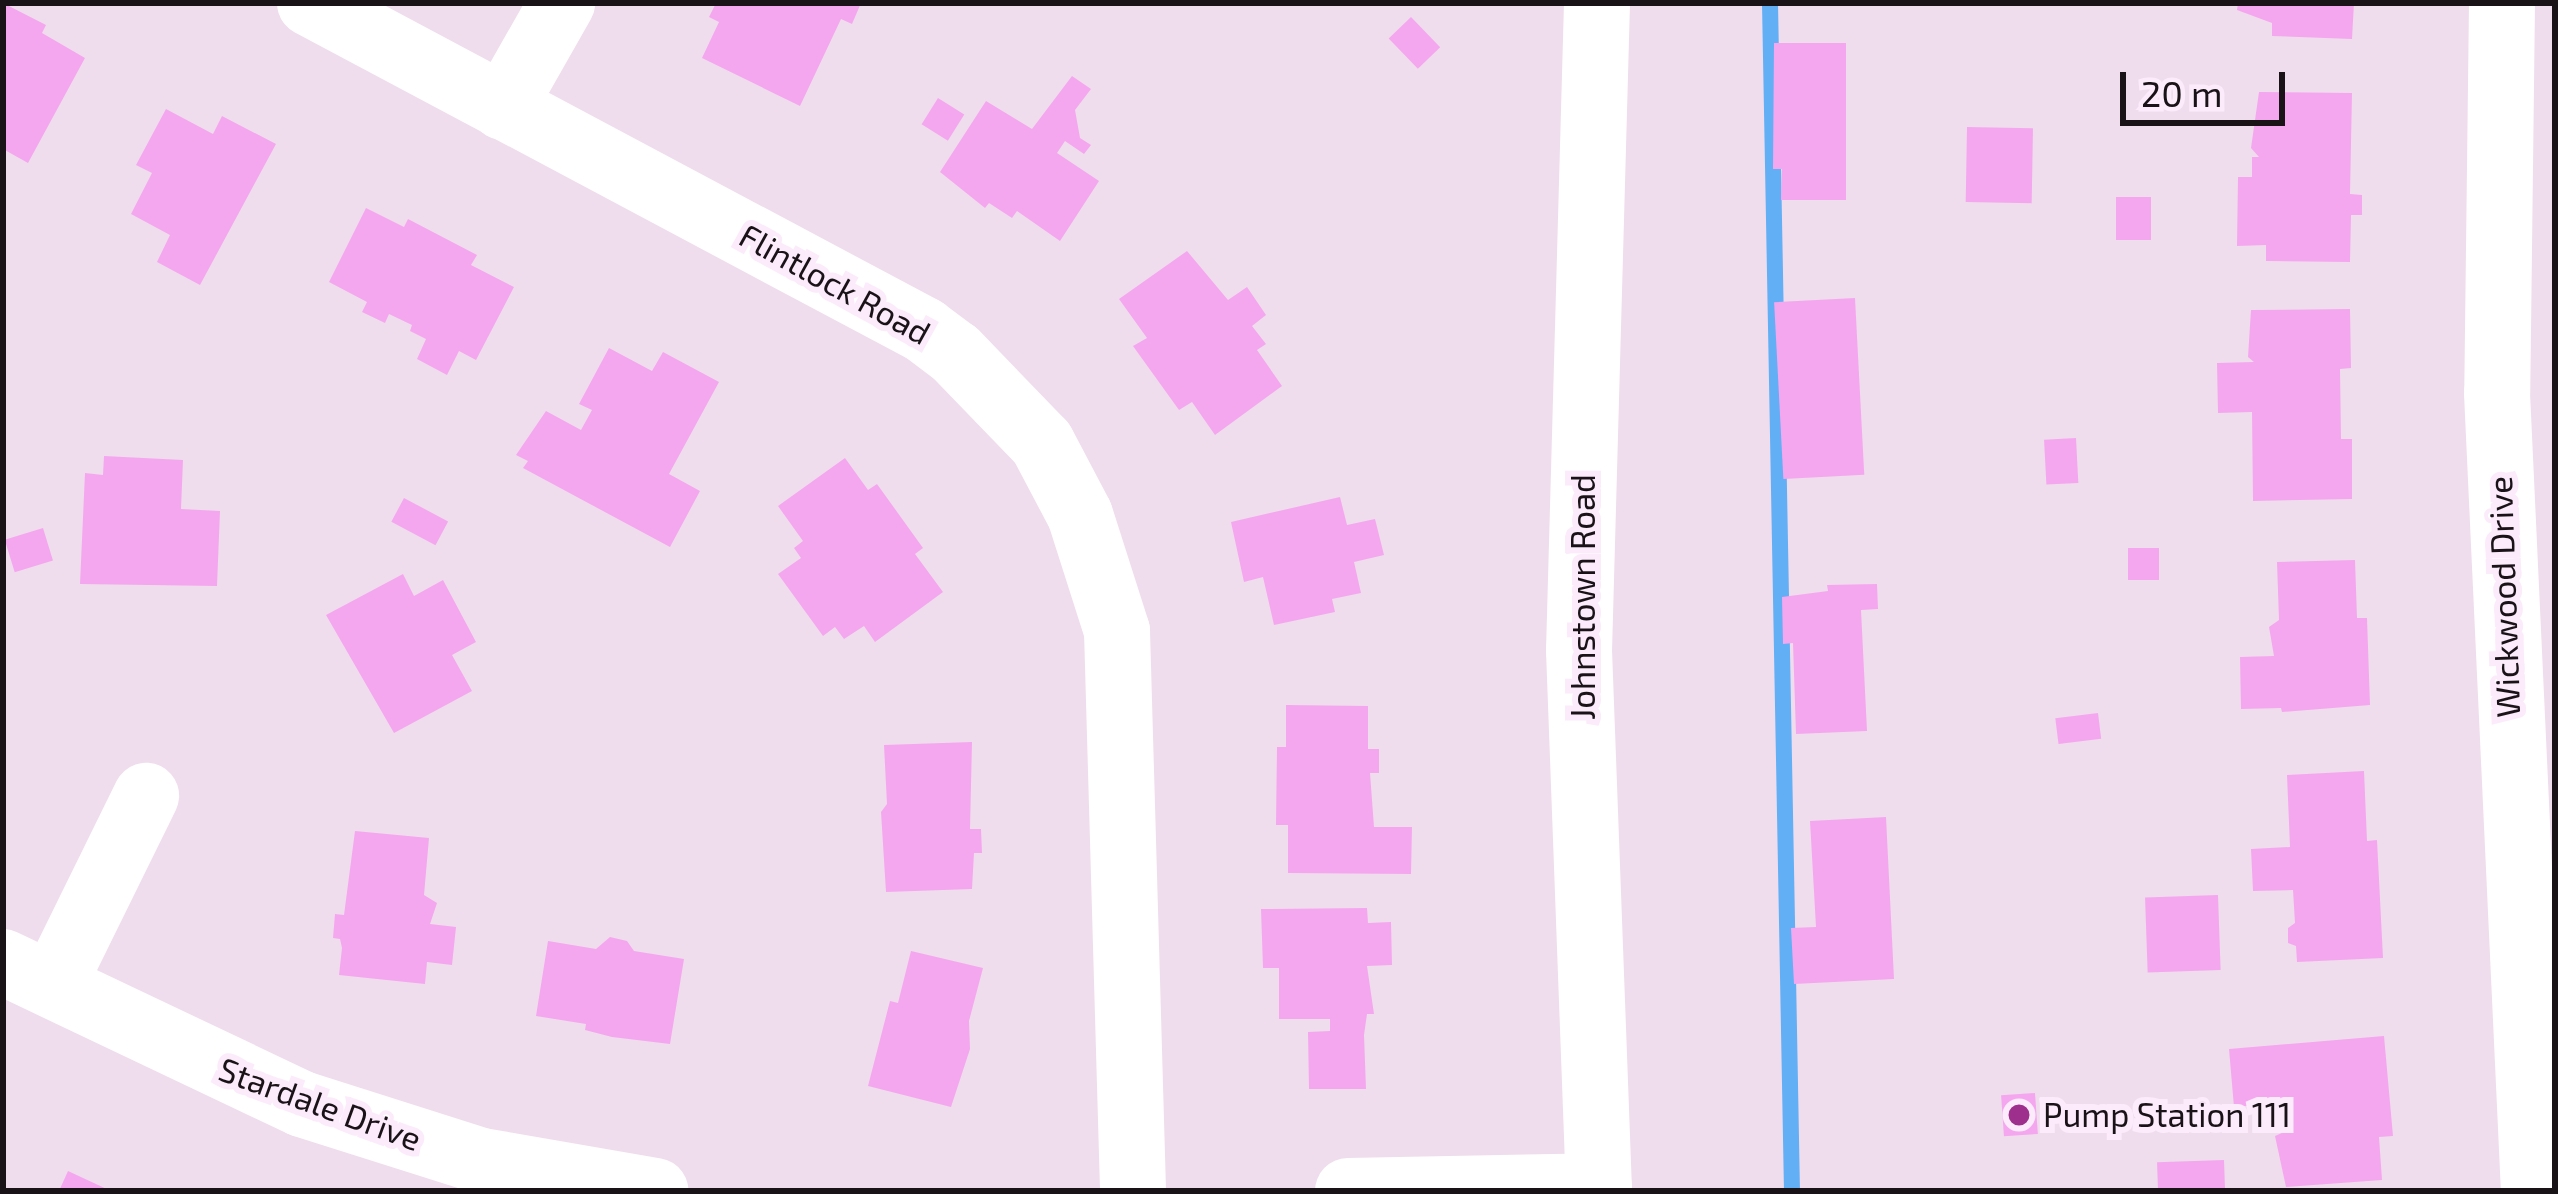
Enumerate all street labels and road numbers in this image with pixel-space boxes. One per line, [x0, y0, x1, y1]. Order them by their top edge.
street label: Flintlock Road [733, 215, 937, 353]
street label: Johnstown Road [1563, 474, 1603, 720]
street label: Wickwood Drive [2480, 476, 2528, 718]
street label: Stardale Drive [214, 1049, 426, 1159]

